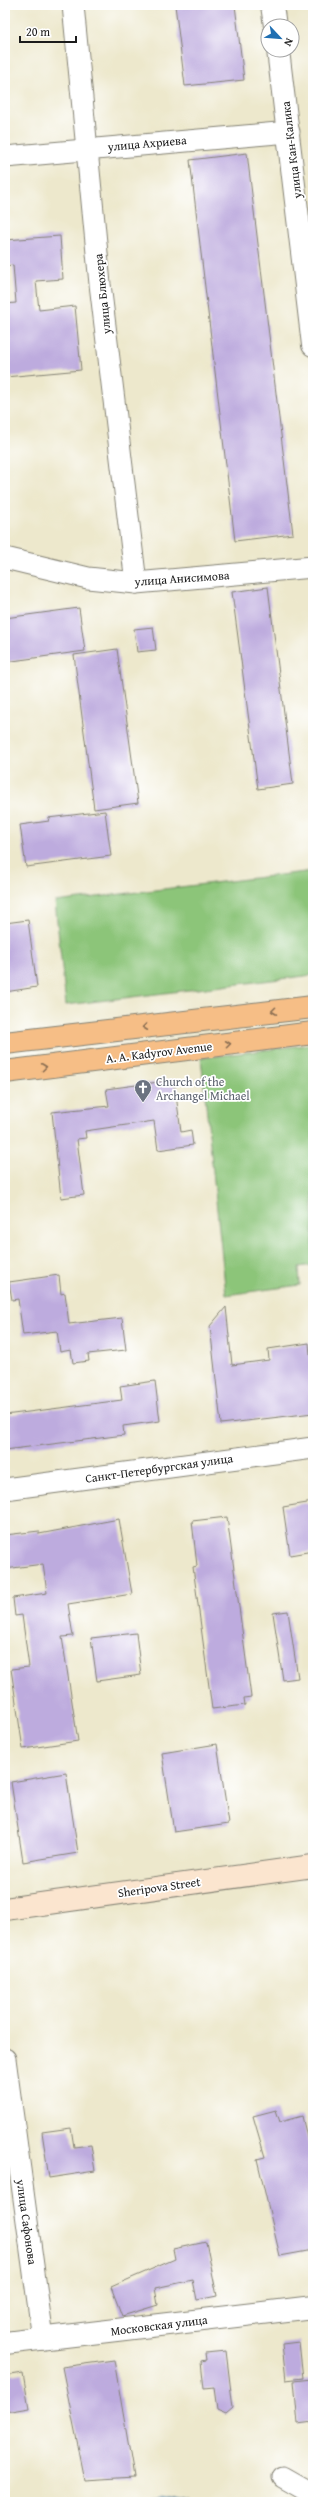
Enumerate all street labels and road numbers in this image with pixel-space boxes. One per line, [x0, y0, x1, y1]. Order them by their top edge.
street label: улица Кан-Калика [277, 100, 306, 201]
street label: улица Ахриева [106, 131, 187, 155]
street label: улица Блюхера [89, 253, 115, 336]
street label: улица Анисимова [133, 566, 230, 590]
street label: A. A. Kadyrov Avenue [105, 1037, 213, 1067]
street label: Санкт-Петербургская улица [84, 1449, 234, 1487]
street label: Sheripova Street [117, 1873, 202, 1901]
street label: улица Сафонова [12, 2177, 41, 2266]
street label: Московская улица [110, 2311, 209, 2339]

